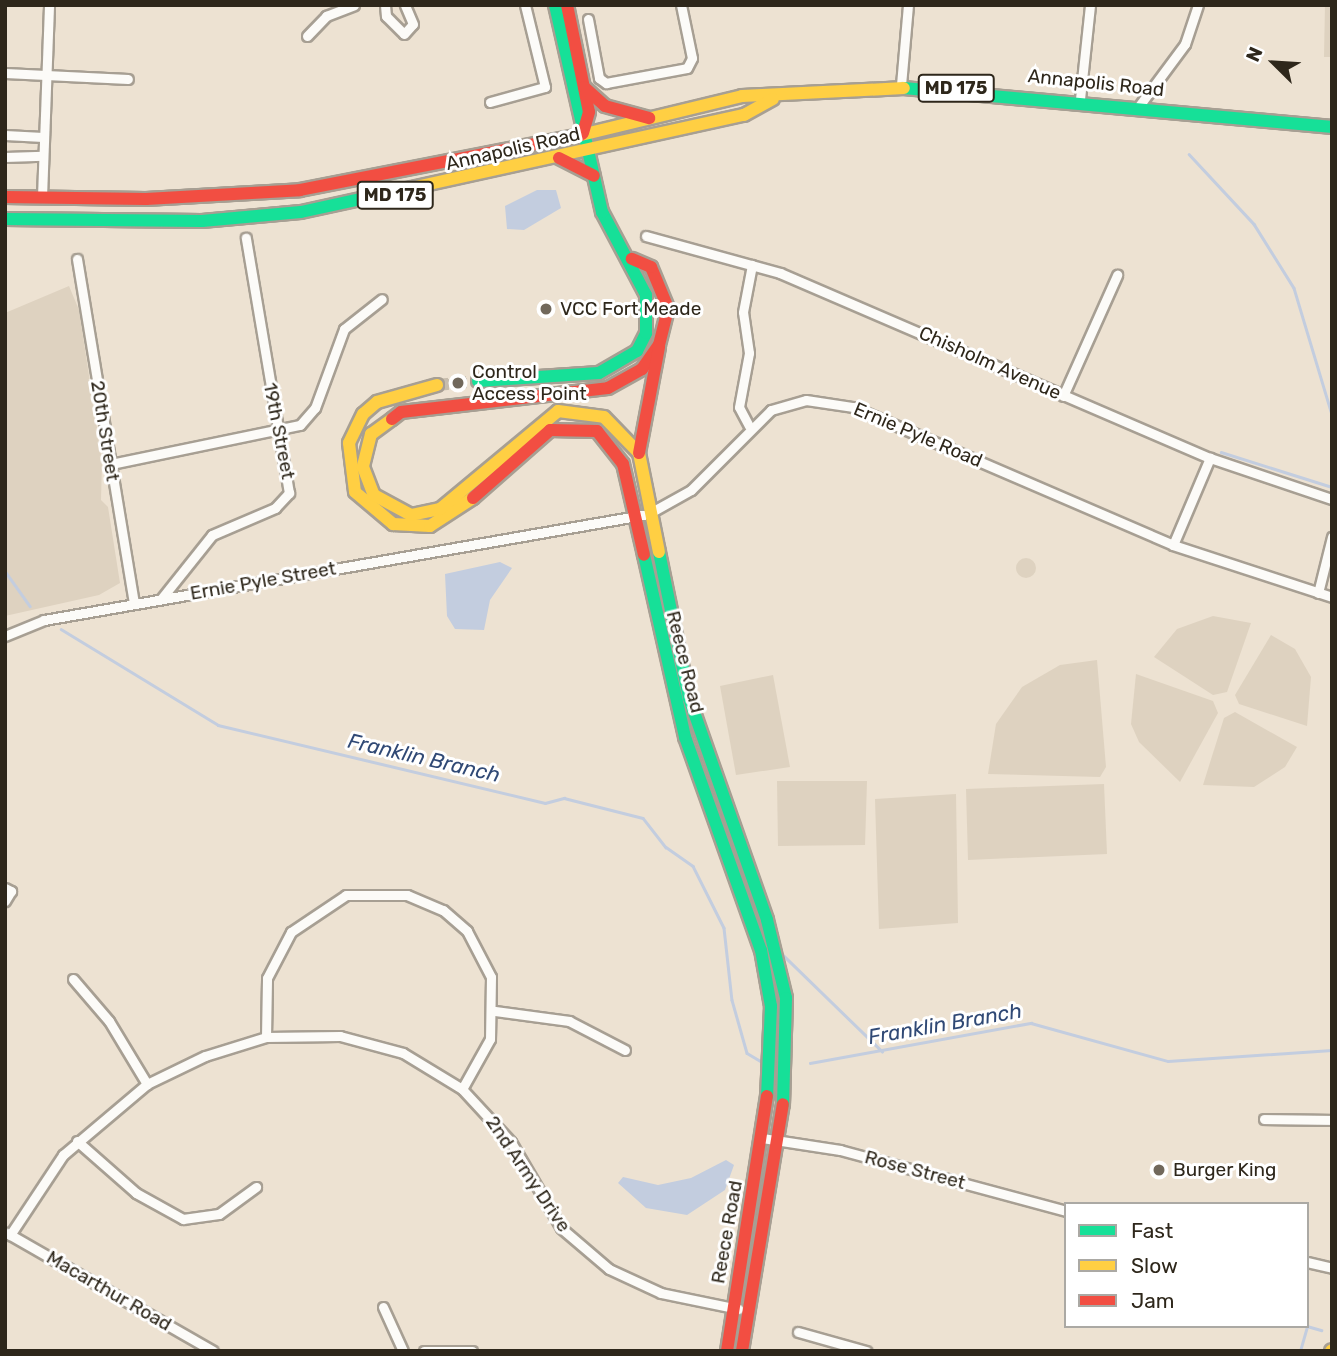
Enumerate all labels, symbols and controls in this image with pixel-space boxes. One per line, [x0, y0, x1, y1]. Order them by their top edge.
north arrow [1239, 28, 1309, 98]
text: N [1241, 43, 1268, 65]
street label: Annapolis Road [1027, 64, 1165, 102]
road number: MD 175 [918, 74, 995, 102]
street label: Annapolis Road [444, 122, 582, 176]
road number: MD 175 [356, 180, 434, 210]
place label: VCC Fort Meade [560, 298, 701, 320]
marker: VCC Fort Meade [538, 301, 554, 317]
street label: Chisholm Avenue [915, 321, 1065, 405]
place label: Control Access Point [472, 361, 587, 405]
marker: Control Access Point [450, 375, 466, 391]
street label: 20th Street [86, 379, 124, 483]
street label: 19th Street [258, 381, 300, 481]
street label: Ernie Pyle Road [850, 398, 986, 472]
street label: Ernie Pyle Street [188, 557, 338, 605]
street label: Reece Road [661, 609, 709, 715]
water label: Franklin Branch [345, 728, 503, 788]
water label: Franklin Branch [866, 998, 1024, 1050]
street label: 2nd Army Drive [481, 1111, 575, 1237]
street label: Rose Street [862, 1146, 968, 1194]
place label: Burger King [1173, 1159, 1277, 1181]
marker: Burger King [1151, 1162, 1167, 1178]
street label: Reece Road [707, 1179, 747, 1285]
legend [1064, 1202, 1309, 1328]
text: Fast [1131, 1218, 1173, 1243]
street label: Macarthur Road [42, 1246, 176, 1336]
text: Slow [1131, 1253, 1178, 1278]
text: Jam [1131, 1288, 1175, 1313]

